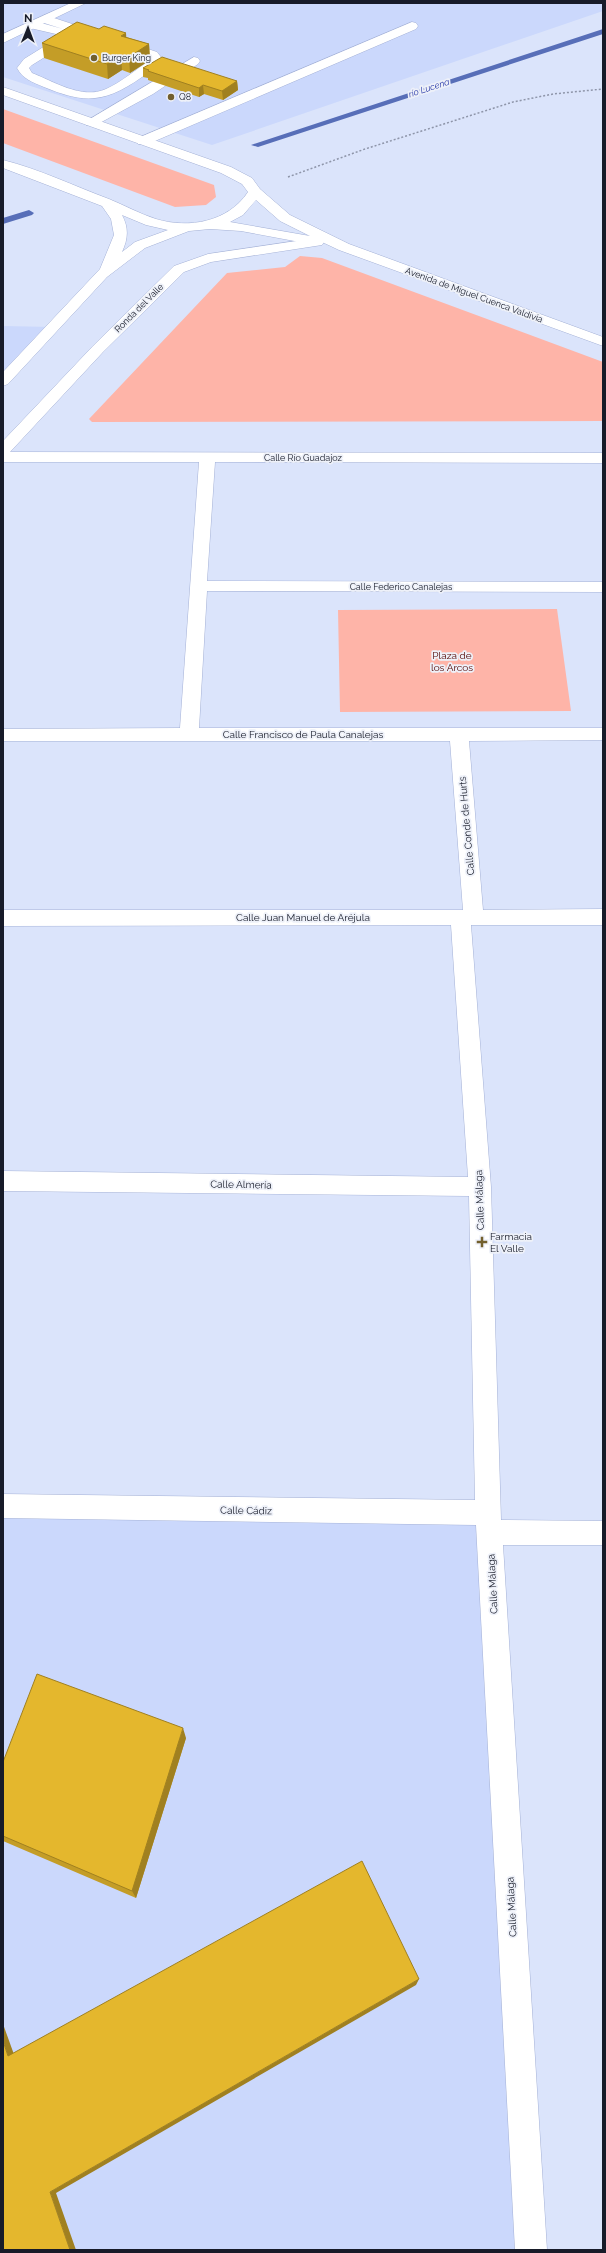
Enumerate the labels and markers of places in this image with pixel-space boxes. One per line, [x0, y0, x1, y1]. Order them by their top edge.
marker: Burger King [89, 53, 99, 63]
place label: Burger King [102, 53, 151, 63]
marker: Q8 [166, 92, 176, 102]
place label: Q8 [179, 92, 191, 102]
place label: Farmacia El Valle [490, 1231, 532, 1254]
marker: Farmacia El Valle [477, 1237, 487, 1247]

